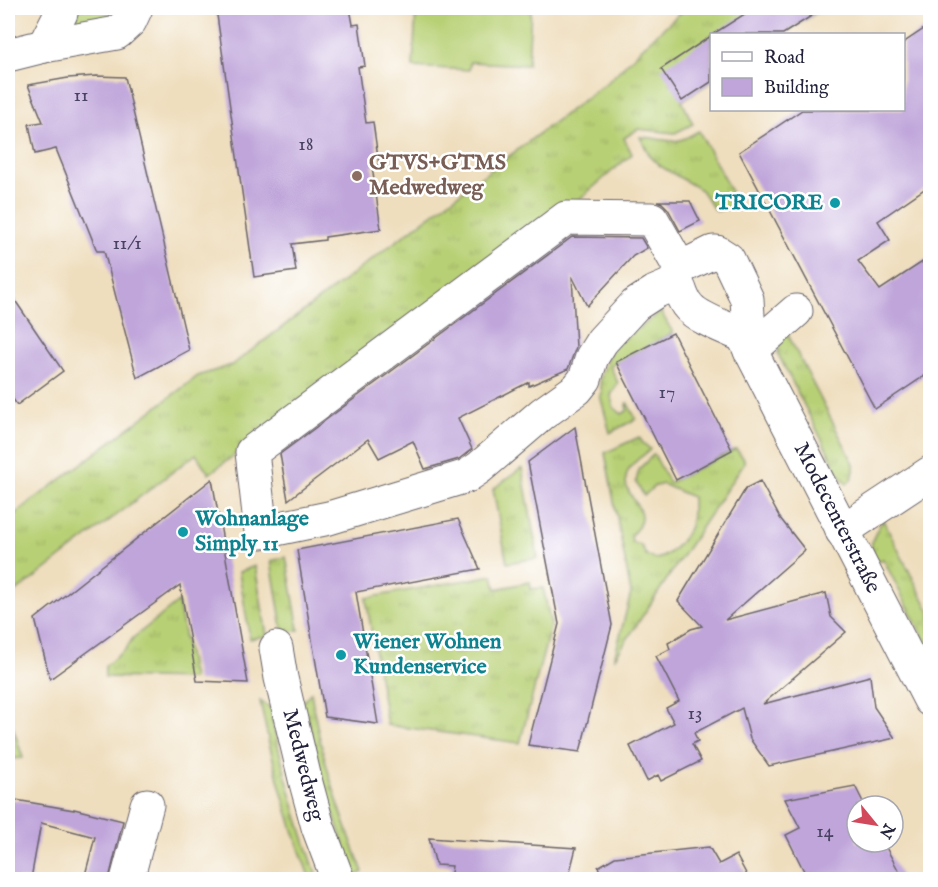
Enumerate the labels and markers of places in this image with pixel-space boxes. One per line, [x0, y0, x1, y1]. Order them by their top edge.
place label: GTVS+GTMS Medwedweg [369, 149, 506, 202]
marker: GTVS+GTMS Medwedweg [350, 169, 364, 183]
place label: TRICORE [715, 189, 824, 217]
marker: TRICORE [828, 196, 842, 210]
place label: Wohnanlage Simply 11 [194, 505, 309, 558]
marker: Wohnanlage Simply 11 [176, 525, 190, 539]
place label: Wiener Wohnen Kundenservice [352, 628, 502, 681]
marker: Wiener Wohnen Kundenservice [334, 648, 348, 662]

